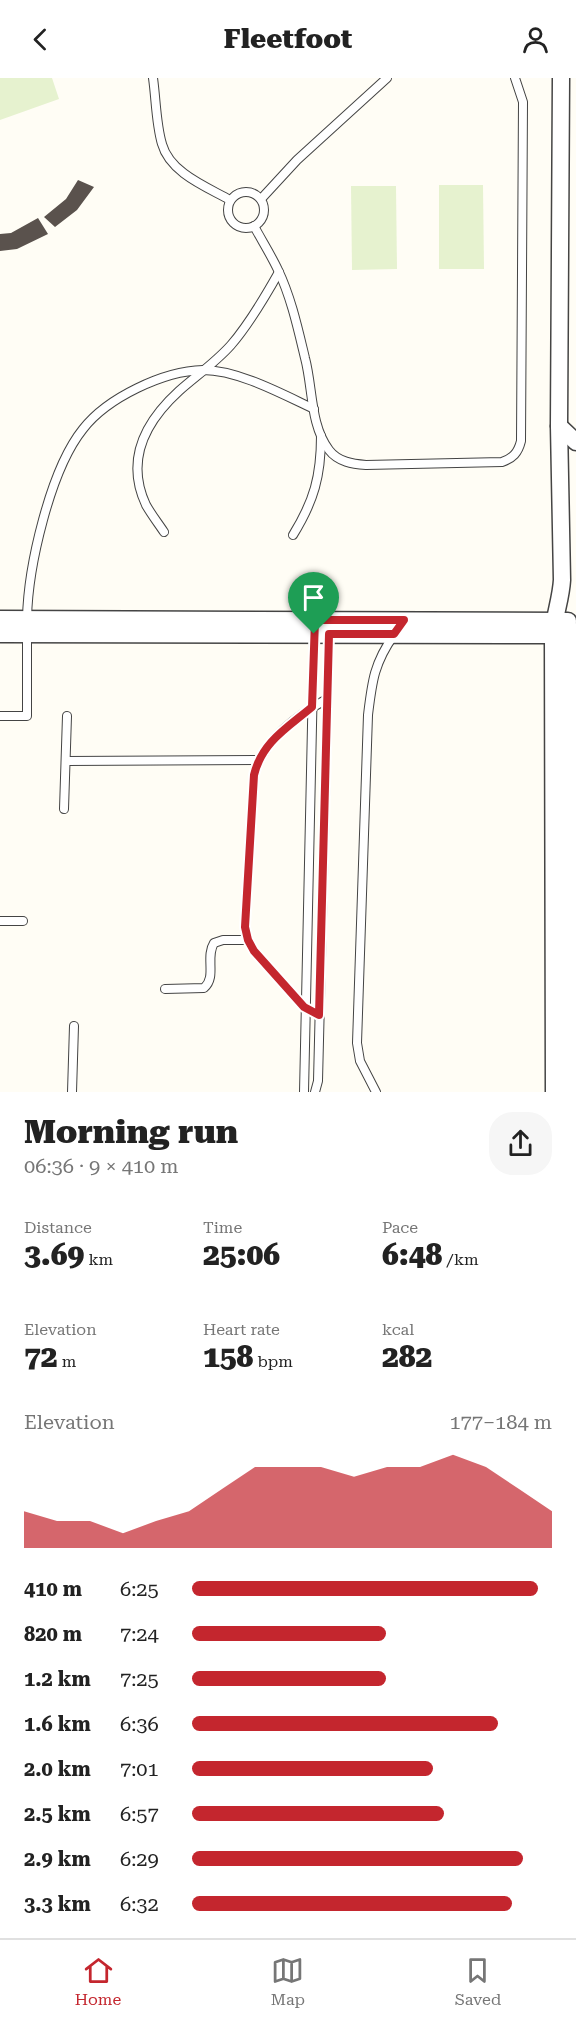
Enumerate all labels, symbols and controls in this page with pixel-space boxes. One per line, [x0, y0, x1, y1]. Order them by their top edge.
icon: back [24, 23, 57, 56]
text: Fleetfoot [224, 23, 352, 55]
icon: person [519, 23, 552, 56]
pin [288, 572, 339, 634]
icon: arrive [297, 581, 330, 614]
text: Morning run [24, 1112, 238, 1151]
button: share [489, 1112, 552, 1175]
text: 06:36 · 9 × 410 m [24, 1154, 179, 1178]
text: Distance [24, 1218, 92, 1237]
text: Time [203, 1218, 242, 1237]
text: Pace [382, 1218, 418, 1237]
text: 3.69 [24, 1237, 84, 1272]
text: 25:06 [203, 1237, 280, 1272]
text: 6:48 [382, 1237, 442, 1272]
text: km [84, 1250, 113, 1269]
text: /km [442, 1250, 479, 1269]
text: Elevation [24, 1320, 97, 1339]
text: Heart rate [203, 1320, 280, 1339]
text: kcal [382, 1320, 414, 1339]
text: 72 [24, 1339, 58, 1374]
text: 158 [203, 1339, 253, 1374]
text: 282 [382, 1339, 432, 1374]
text: m [58, 1352, 76, 1371]
text: bpm [253, 1352, 293, 1371]
text: Elevation [24, 1410, 115, 1434]
text: 177–184 m [449, 1410, 552, 1434]
text: 410 m [24, 1577, 82, 1601]
text: 6:25 [120, 1577, 159, 1601]
text: 820 m [24, 1622, 82, 1646]
text: 7:24 [120, 1622, 159, 1646]
text: 1.2 km [24, 1667, 91, 1691]
text: 7:25 [120, 1667, 159, 1691]
text: 1.6 km [24, 1712, 91, 1736]
text: 6:36 [120, 1712, 159, 1736]
text: 2.0 km [24, 1757, 91, 1781]
text: 7:01 [120, 1757, 159, 1781]
text: 2.5 km [24, 1802, 91, 1826]
text: 6:57 [120, 1802, 159, 1826]
text: 2.9 km [24, 1847, 91, 1871]
text: 6:29 [120, 1847, 159, 1871]
text: 3.3 km [24, 1892, 91, 1916]
text: 6:32 [120, 1892, 159, 1916]
tab: Home [75, 1954, 121, 2009]
tab: Map [271, 1954, 305, 2009]
tab: Saved [455, 1954, 501, 2009]

